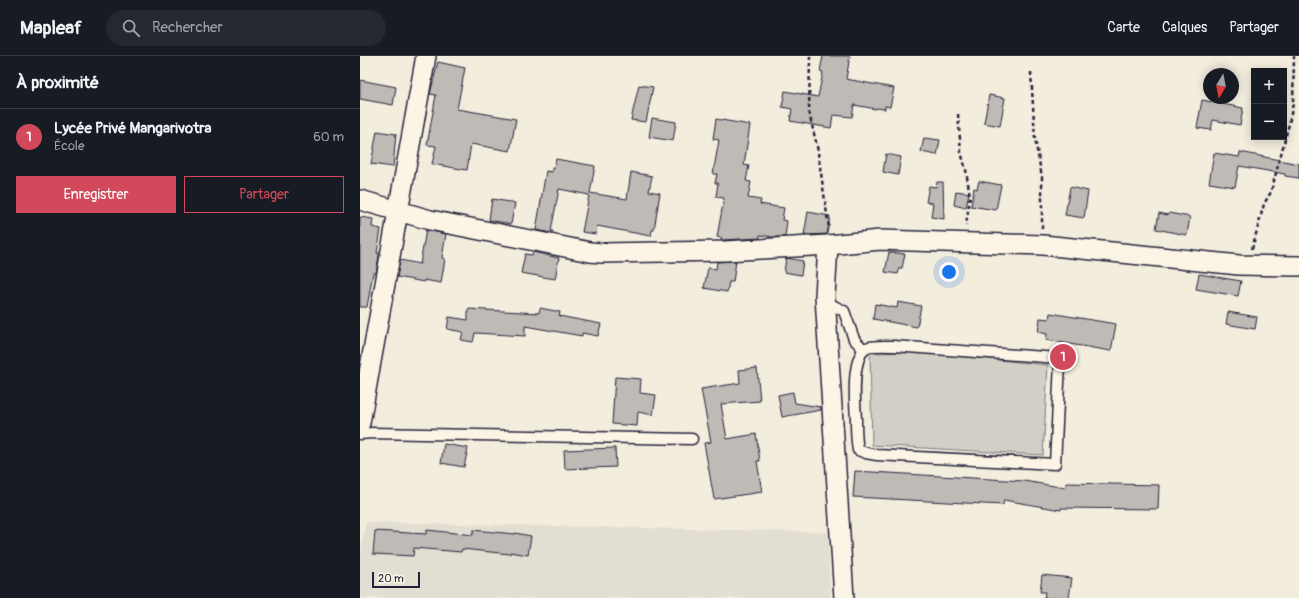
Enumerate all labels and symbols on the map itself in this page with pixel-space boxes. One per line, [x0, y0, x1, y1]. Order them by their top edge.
north arrow [1203, 68, 1239, 104]
your location [939, 262, 959, 282]
pin: 1 [1050, 342, 1076, 372]
scale bar [372, 570, 420, 589]

